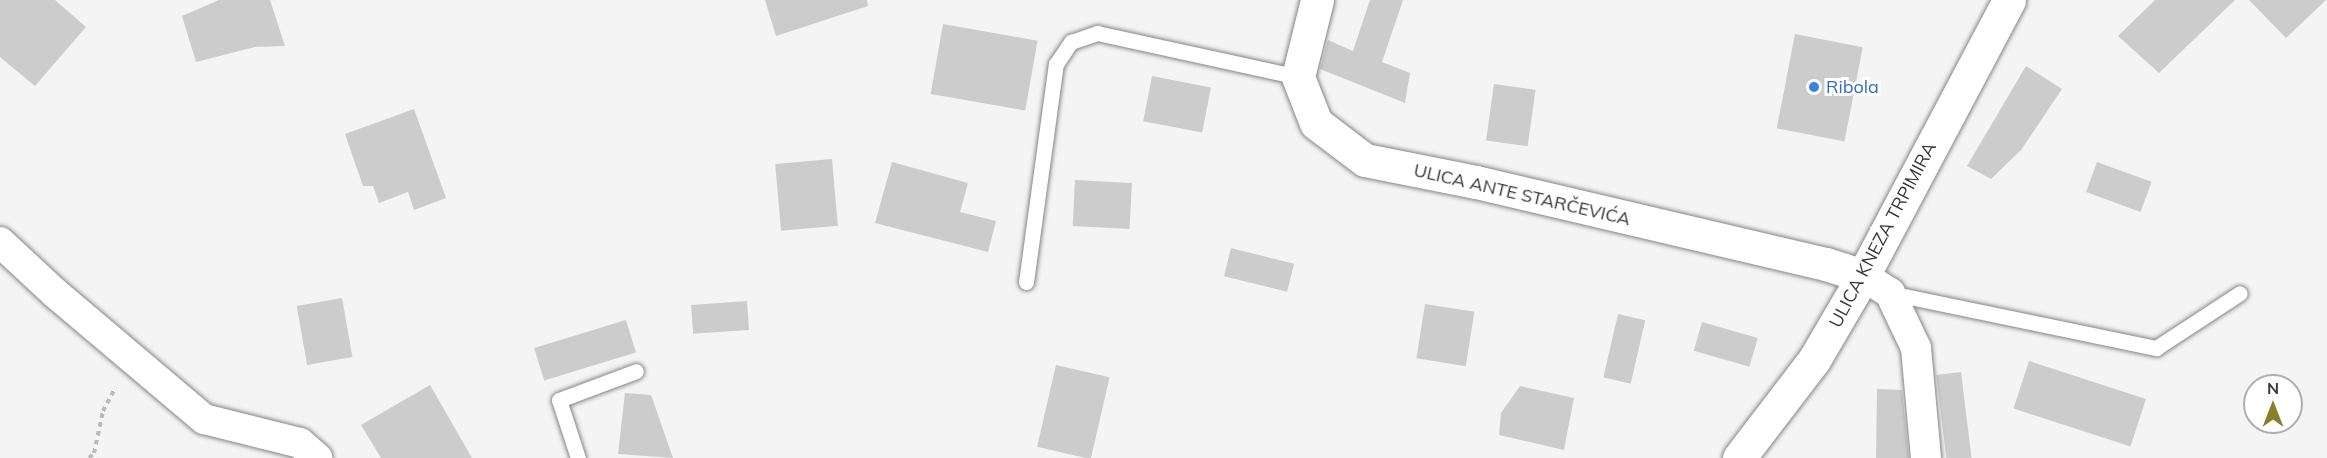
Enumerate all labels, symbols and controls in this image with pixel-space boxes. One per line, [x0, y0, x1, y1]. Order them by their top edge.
place label: Ribola [1826, 76, 1879, 98]
marker: Ribola [1807, 80, 1821, 94]
street label: ULICA KNEZA TRPIMIRA [1825, 139, 1941, 331]
street label: ULICA ANTE STARČEVIĆA [1412, 160, 1632, 230]
north arrow [2243, 374, 2303, 434]
text: N [2267, 378, 2279, 398]

